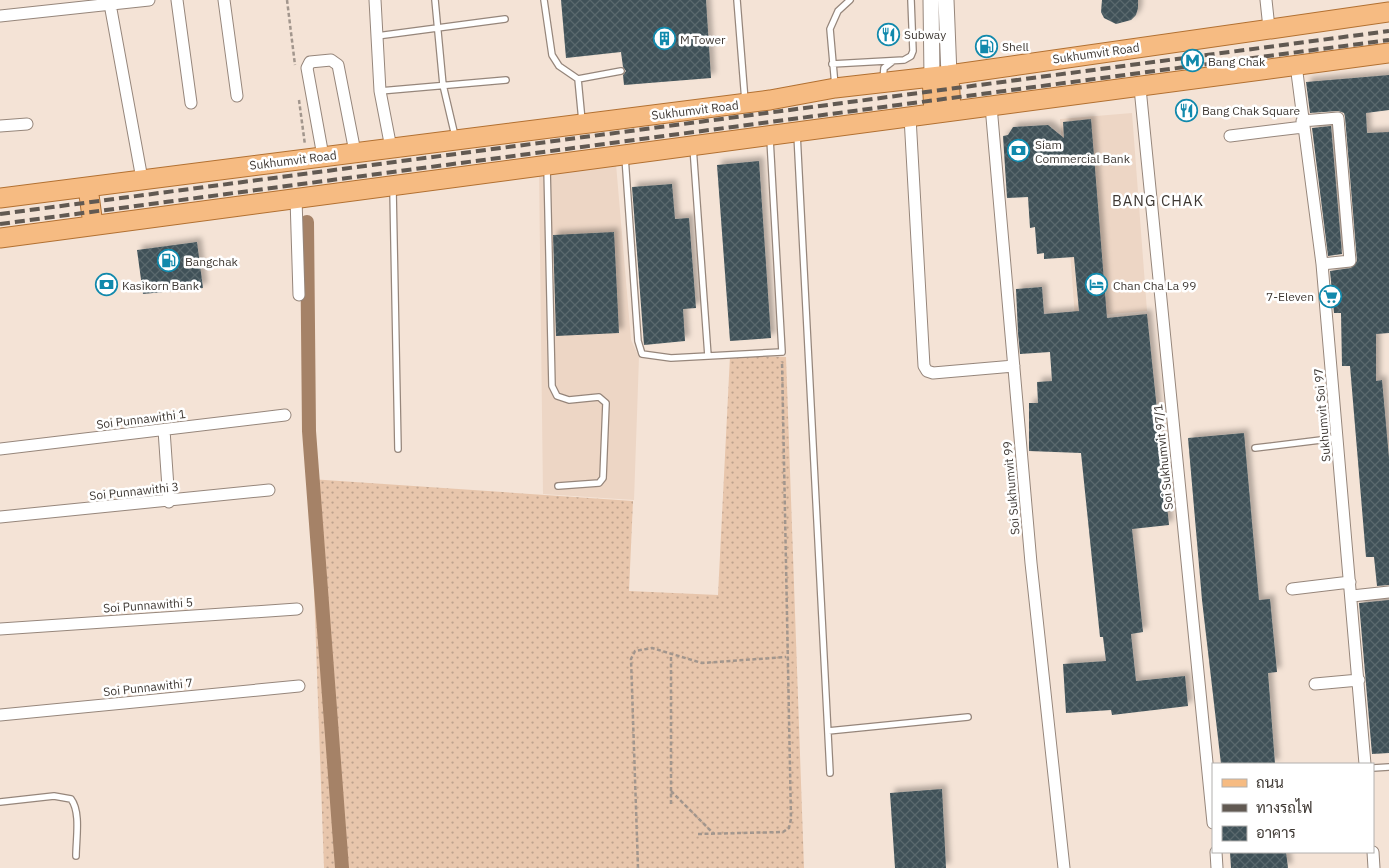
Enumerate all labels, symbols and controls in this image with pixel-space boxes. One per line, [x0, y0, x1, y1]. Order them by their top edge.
restaurant icon: Subway [876, 22, 900, 46]
building icon: M Tower [652, 27, 676, 51]
place label: Subway [904, 27, 946, 42]
place label: M Tower [680, 32, 726, 47]
fuel station icon: Shell [974, 34, 998, 58]
place label: Shell [1002, 39, 1029, 54]
street label: Sukhumvit Road [1052, 39, 1140, 67]
metro station icon: Bang Chak [1180, 49, 1204, 73]
place label: Bang Chak [1208, 54, 1266, 69]
street label: Sukhumvit Road [651, 97, 739, 123]
restaurant icon: Bang Chak Square [1174, 98, 1198, 122]
place label: Bang Chak Square [1202, 103, 1301, 118]
place label: Siam Commercial Bank [1035, 137, 1131, 166]
bank icon: Siam Commercial Bank [1007, 139, 1031, 163]
street label: Sukhumvit Road [249, 147, 337, 173]
district label: BANG CHAK [1112, 191, 1204, 210]
fuel station icon: Bangchak [157, 249, 181, 273]
place label: Bangchak [185, 254, 239, 269]
bank icon: Kasikorn Bank [94, 273, 118, 297]
hotel icon: Chan Cha La 99 [1085, 273, 1109, 297]
place label: Kasikorn Bank [122, 278, 200, 293]
place label: Chan Cha La 99 [1113, 278, 1196, 293]
supermarket icon: 7-Eleven [1318, 284, 1342, 308]
place label: 7-Eleven [1266, 289, 1314, 304]
street label: Sukhumvit Soi 97 [1310, 368, 1334, 462]
street label: Soi Sukhumvit 97/1 [1150, 404, 1176, 510]
street label: Soi Punnawithi 1 [95, 406, 187, 432]
street label: Soi Sukhumvit 99 [999, 441, 1023, 535]
street label: Soi Punnawithi 3 [89, 479, 179, 503]
street label: Soi Punnawithi 5 [103, 594, 193, 616]
street label: Soi Punnawithi 7 [103, 675, 193, 699]
legend [1212, 763, 1374, 853]
text: ถนน [1256, 773, 1284, 792]
text: ทางรถไฟ [1256, 798, 1313, 817]
text: อาคาร [1256, 823, 1296, 842]

